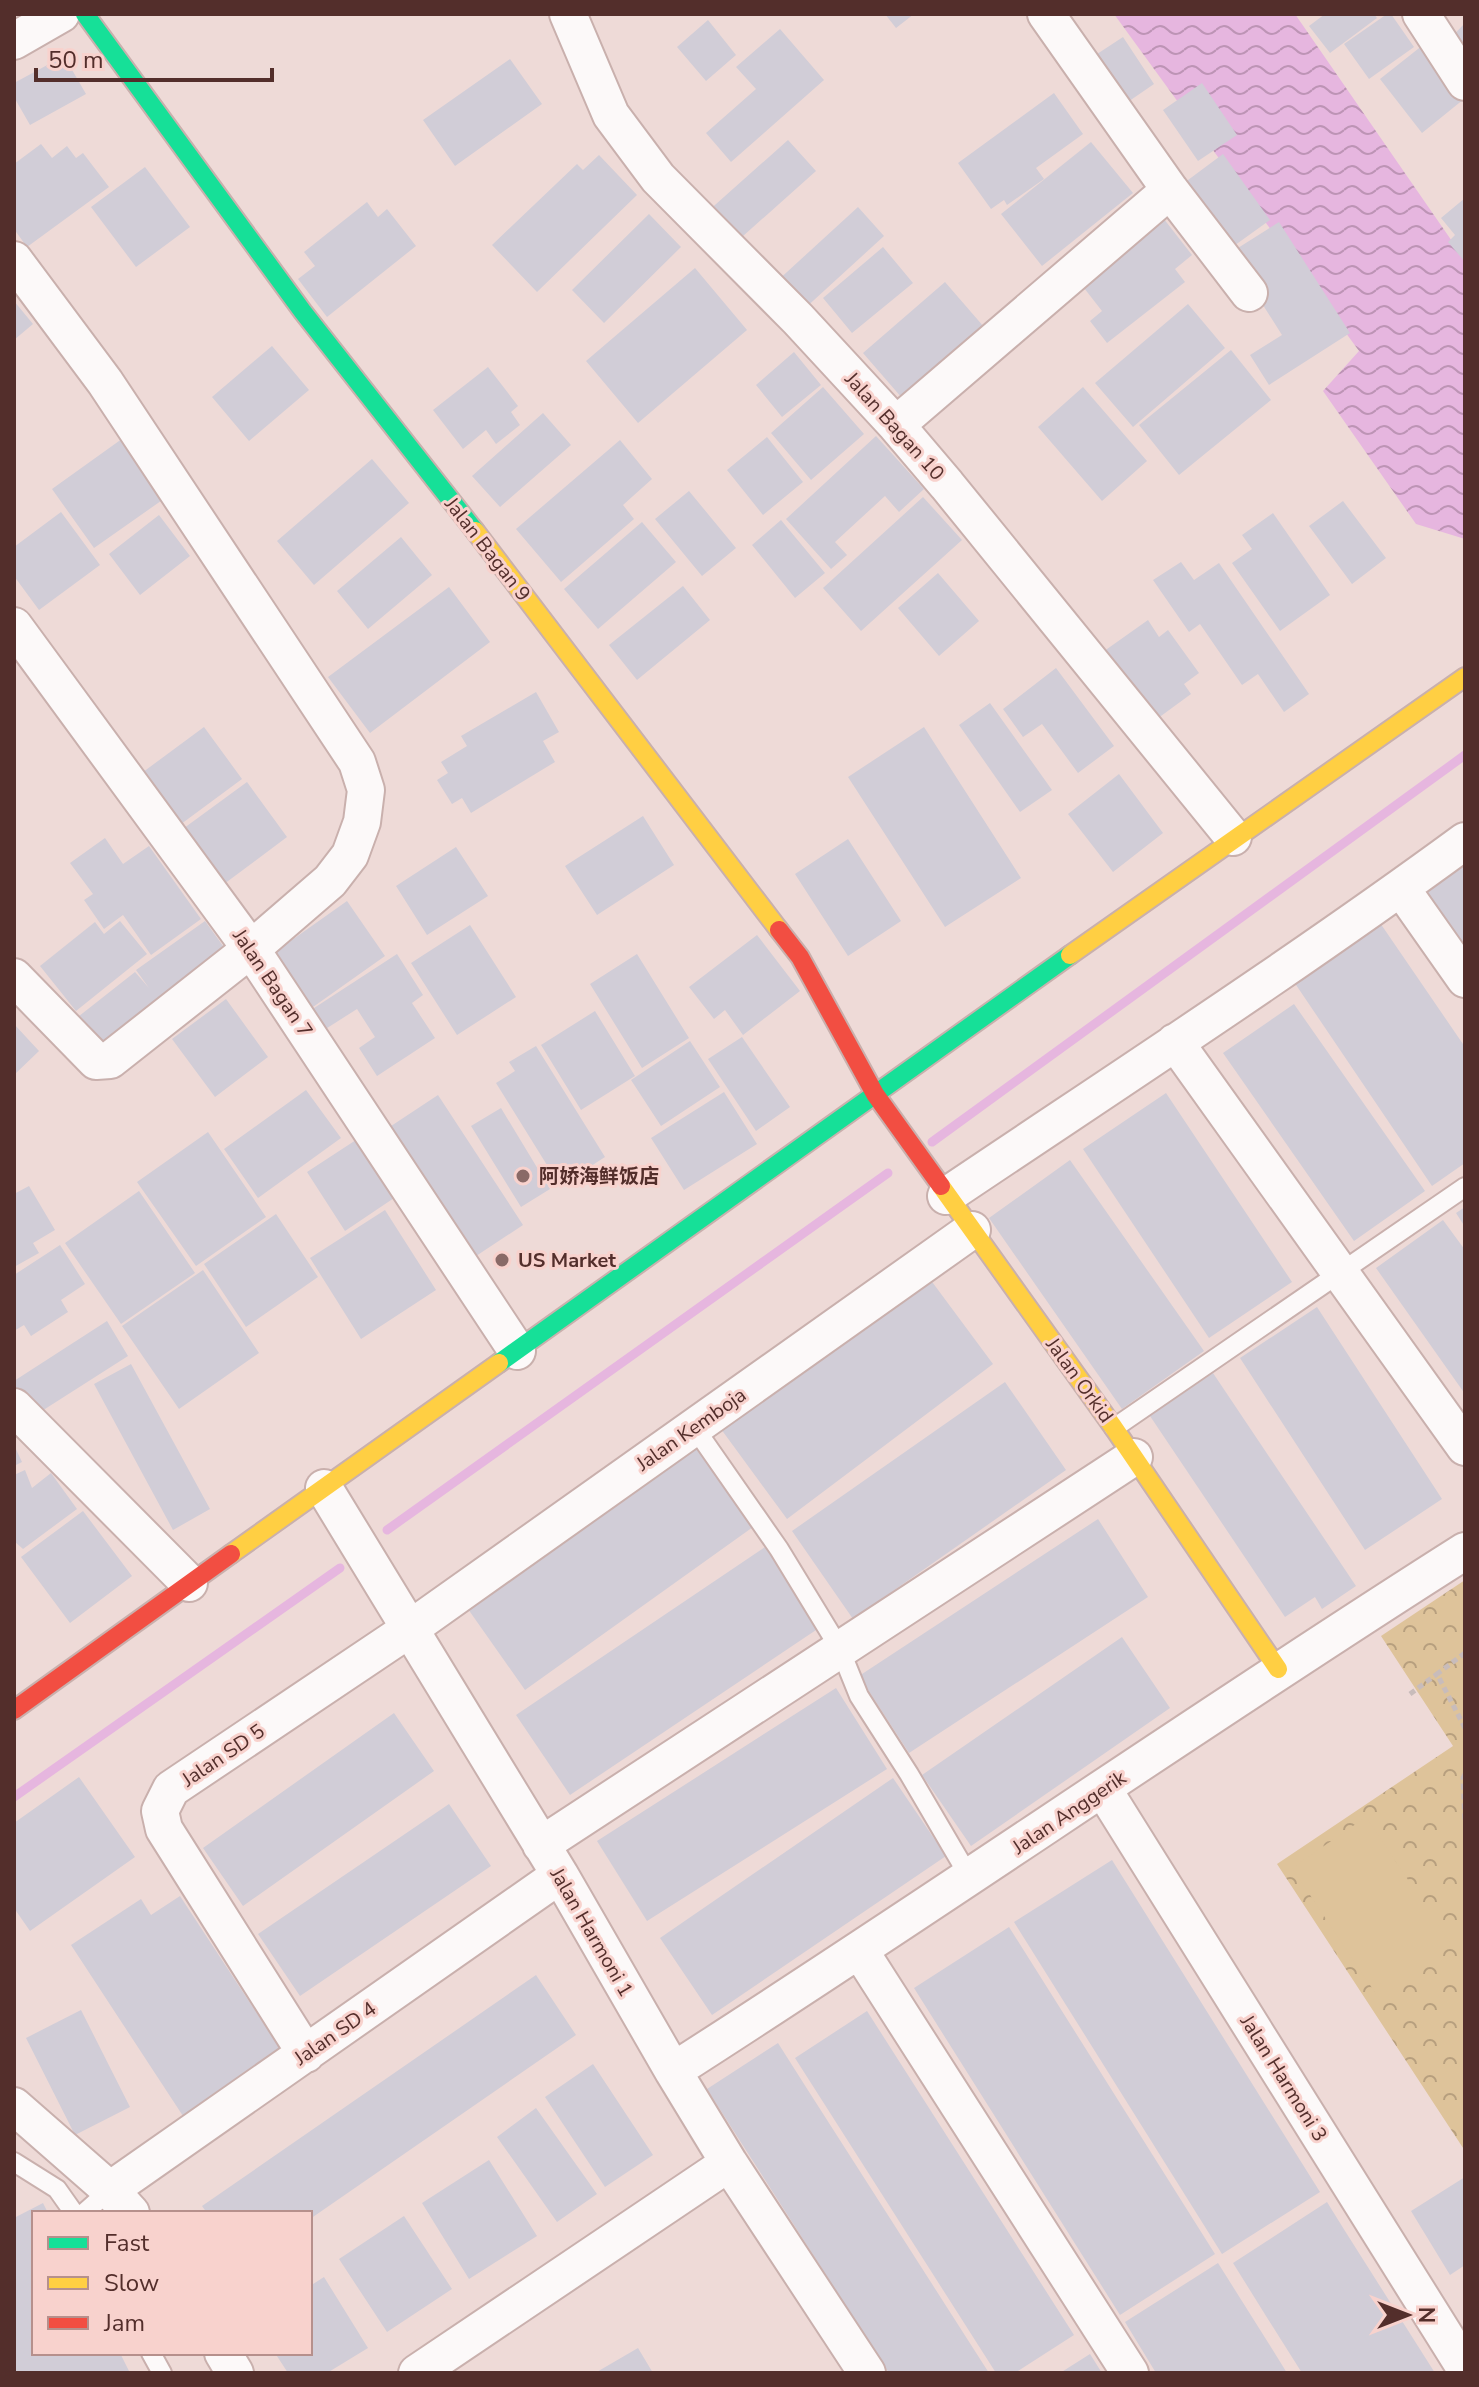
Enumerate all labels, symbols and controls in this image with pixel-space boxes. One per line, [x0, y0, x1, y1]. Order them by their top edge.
scale bar [36, 32, 272, 82]
text: 50 m [48, 44, 104, 76]
street label: Jalan Bagan 10 [838, 366, 951, 486]
street label: Jalan Bagan 9 [438, 491, 537, 607]
street label: Jalan Bagan 7 [226, 923, 319, 1043]
place label: 阿娇海鲜饭店 [539, 1163, 659, 1190]
marker: 阿娇海鲜饭店 [514, 1167, 532, 1185]
place label: US Market [518, 1247, 616, 1274]
marker: US Market [493, 1251, 511, 1269]
street label: Jalan Orkid [1039, 1332, 1120, 1428]
street label: Jalan Kemboja [630, 1382, 752, 1478]
street label: Jalan SD 5 [176, 1718, 270, 1794]
street label: Jalan Anggerik [1006, 1764, 1132, 1861]
street label: Jalan Harmoni 1 [543, 1862, 639, 2002]
street label: Jalan SD 4 [288, 1995, 382, 2072]
street label: Jalan Harmoni 3 [1233, 2009, 1333, 2147]
legend [32, 2211, 312, 2355]
text: Fast [104, 2227, 150, 2259]
text: Slow [104, 2267, 159, 2299]
north arrow [1367, 2275, 1447, 2355]
text: Jam [103, 2307, 145, 2339]
text: N [1411, 2307, 1441, 2323]

